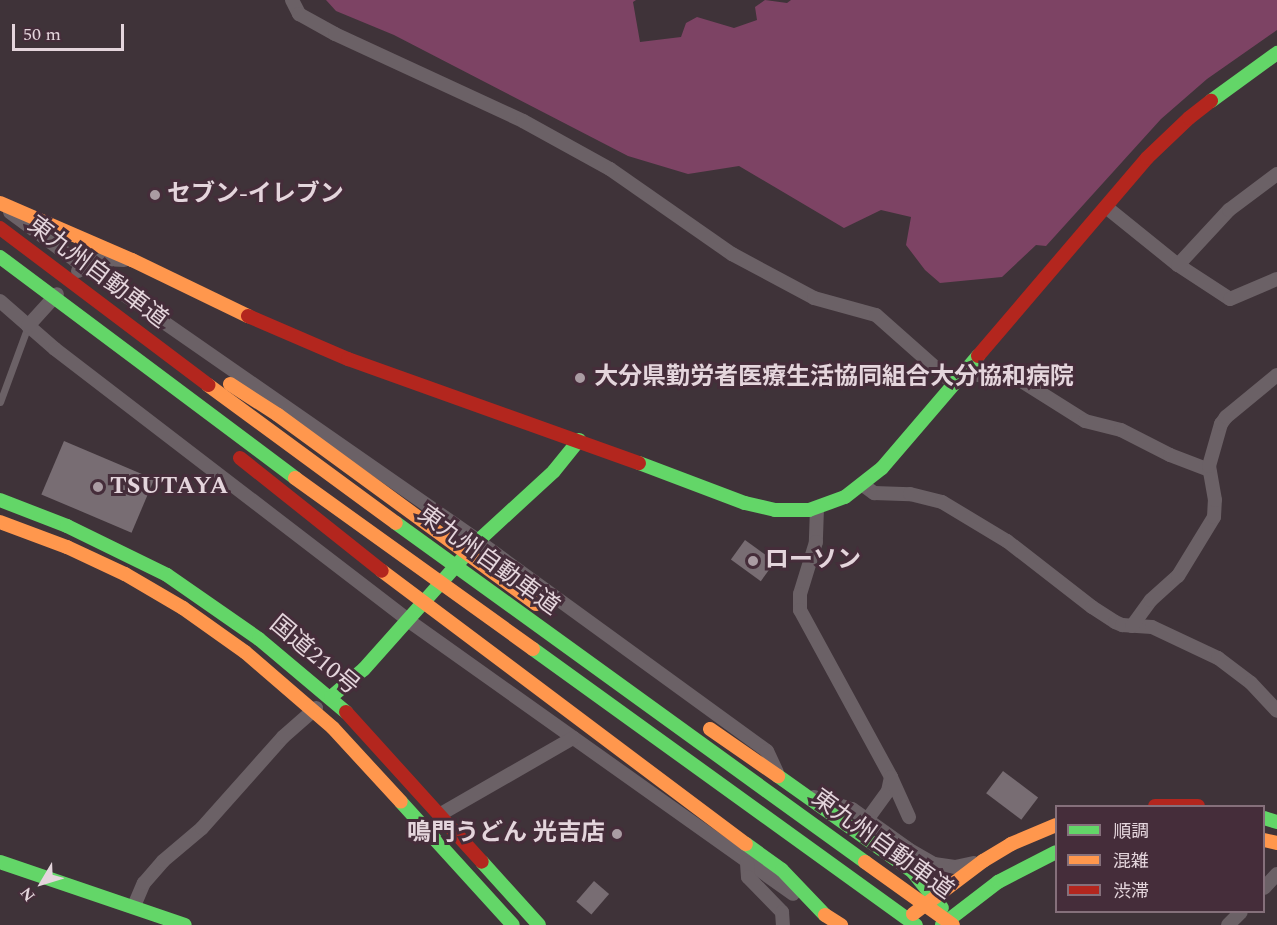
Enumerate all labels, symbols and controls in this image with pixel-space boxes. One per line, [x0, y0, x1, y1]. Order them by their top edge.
scale bar [15, 12, 128, 50]
text: 50 m [23, 21, 61, 48]
place label: セブン-イレブン [167, 181, 344, 209]
marker: セブン-イレブン [148, 188, 162, 202]
street label: 東九州自動車道 [21, 211, 173, 335]
place label: 大分県勤労者医療生活協同組合大分協和病院 [594, 364, 1074, 392]
marker: 大分県勤労者医療生活協同組合大分協和病院 [571, 369, 589, 387]
place label: TSUTAYA [110, 473, 228, 501]
marker: TSUTAYA [91, 480, 105, 494]
street label: 東九州自動車道 [412, 500, 564, 622]
place label: ローソン [765, 547, 861, 575]
marker: ローソン [746, 554, 760, 568]
street label: 国道210号 [263, 610, 365, 702]
street label: 東九州自動車道 [806, 784, 958, 906]
legend [1055, 805, 1265, 913]
text: 順調 [1113, 818, 1149, 845]
place label: 鳴門うどん 光吉店 [407, 820, 605, 848]
marker: 鳴門うどん 光吉店 [610, 827, 624, 841]
text: 混雑 [1113, 848, 1149, 875]
north arrow [12, 853, 72, 913]
text: 渋滞 [1113, 878, 1149, 905]
text: N [14, 882, 41, 907]

